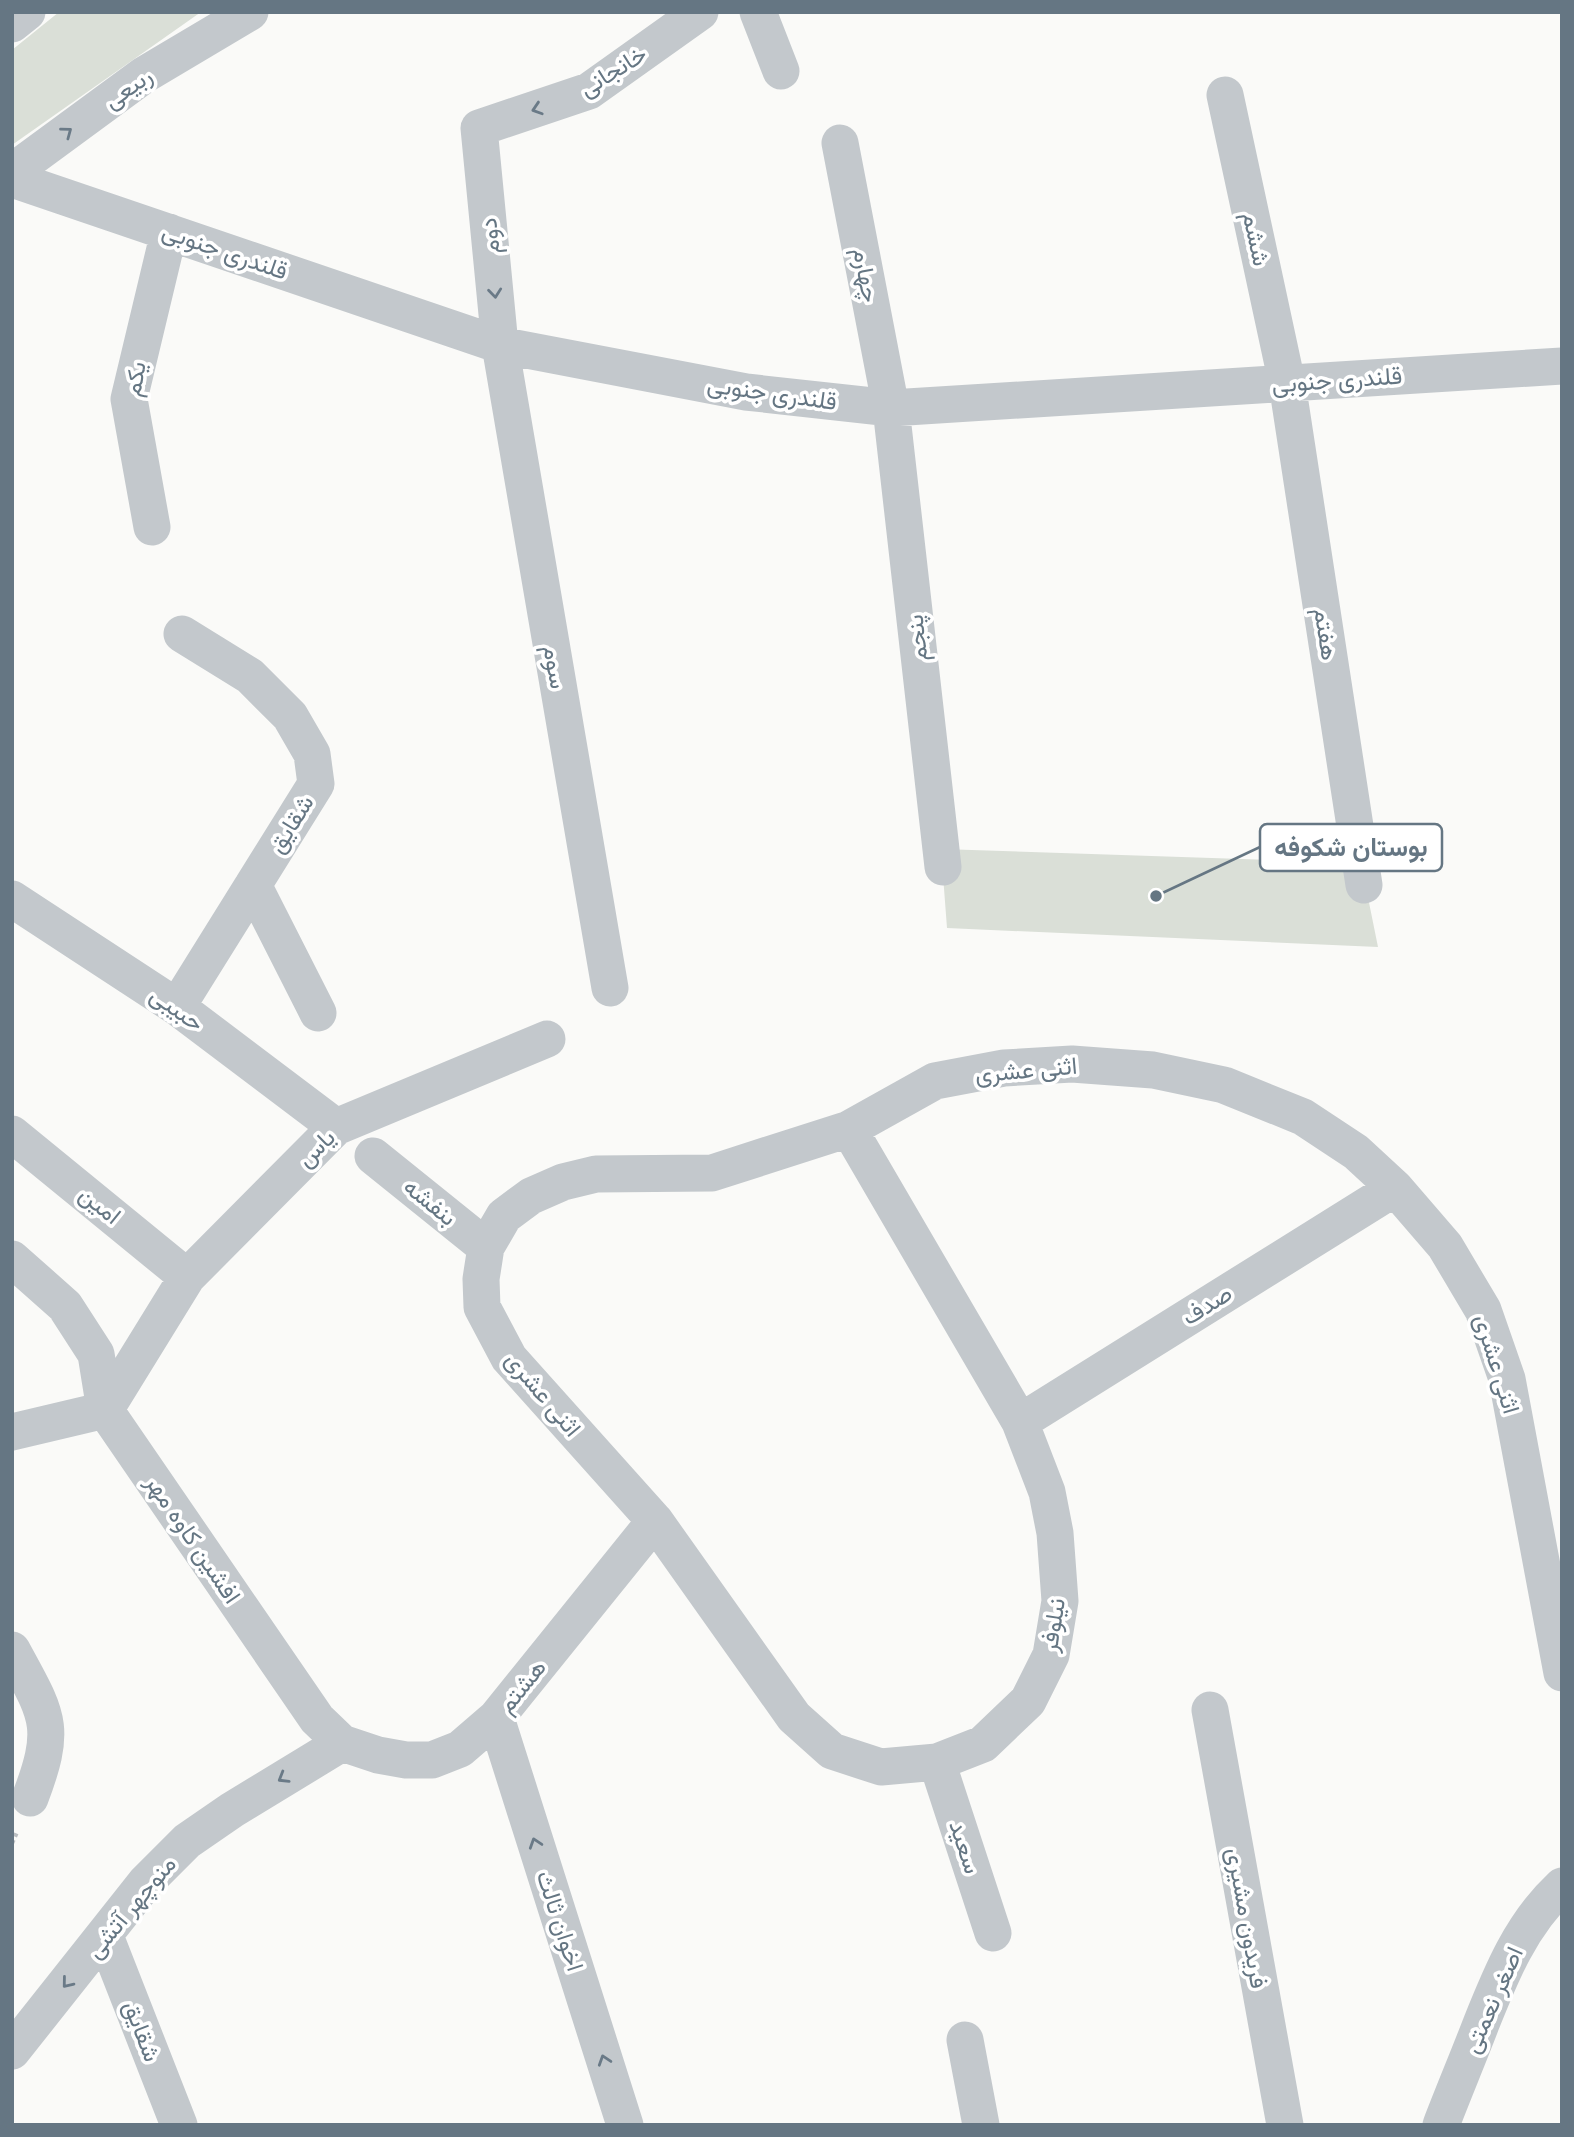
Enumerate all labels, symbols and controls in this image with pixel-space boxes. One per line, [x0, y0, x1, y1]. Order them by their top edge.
street label: خانجانی [574, 39, 652, 103]
street label: ربیعی [98, 61, 158, 115]
one-way arrow [531, 100, 543, 115]
one-way arrow [59, 128, 72, 140]
street label: ششم [1235, 209, 1275, 269]
street label: قلندری جنوبی [158, 216, 291, 286]
street label: دوم [474, 216, 508, 256]
street label: چهارم [845, 245, 885, 305]
one-way arrow [488, 287, 503, 299]
street label: یکم [118, 359, 154, 399]
street label: قلندری جنوبی [1271, 361, 1403, 400]
street label: قلندری جنوبی [705, 370, 839, 417]
street label: هفتم [1306, 606, 1344, 662]
street label: پنجم [901, 613, 935, 663]
street label: سوم [535, 643, 573, 691]
street label: شقایق [262, 790, 320, 858]
callout: بوستان شکوفه [1260, 824, 1442, 871]
text: بوستان شکوفه [1274, 832, 1428, 863]
street label: حبیبی [145, 981, 209, 1037]
street label: اثنی عشری [974, 1052, 1078, 1089]
street label: یاس [291, 1123, 341, 1173]
street label: بنفشه [398, 1172, 462, 1232]
street label: امین [74, 1180, 126, 1230]
street label: صدف [1177, 1279, 1237, 1331]
street label: اثنی عشری [1468, 1311, 1525, 1417]
street label: اثنی عشری [499, 1346, 587, 1443]
street label: افشین کاوه مهر [138, 1469, 246, 1609]
street label: نیلوفر [1035, 1596, 1072, 1655]
street label: هشتم [492, 1654, 554, 1720]
one-way arrow [278, 1770, 291, 1783]
street label: سعید [943, 1817, 987, 1877]
one-way arrow [529, 1837, 543, 1850]
street label: فریدون مشیری [1220, 1845, 1273, 1991]
street label: منوچهر آتشی [80, 1850, 183, 1965]
street label: اخوان ثالث [530, 1867, 589, 1975]
street label: اصغر نعمتی [1457, 1942, 1530, 2058]
one-way arrow [63, 1976, 76, 1988]
street label: شقایق [118, 1997, 166, 2065]
one-way arrow [598, 2054, 612, 2066]

